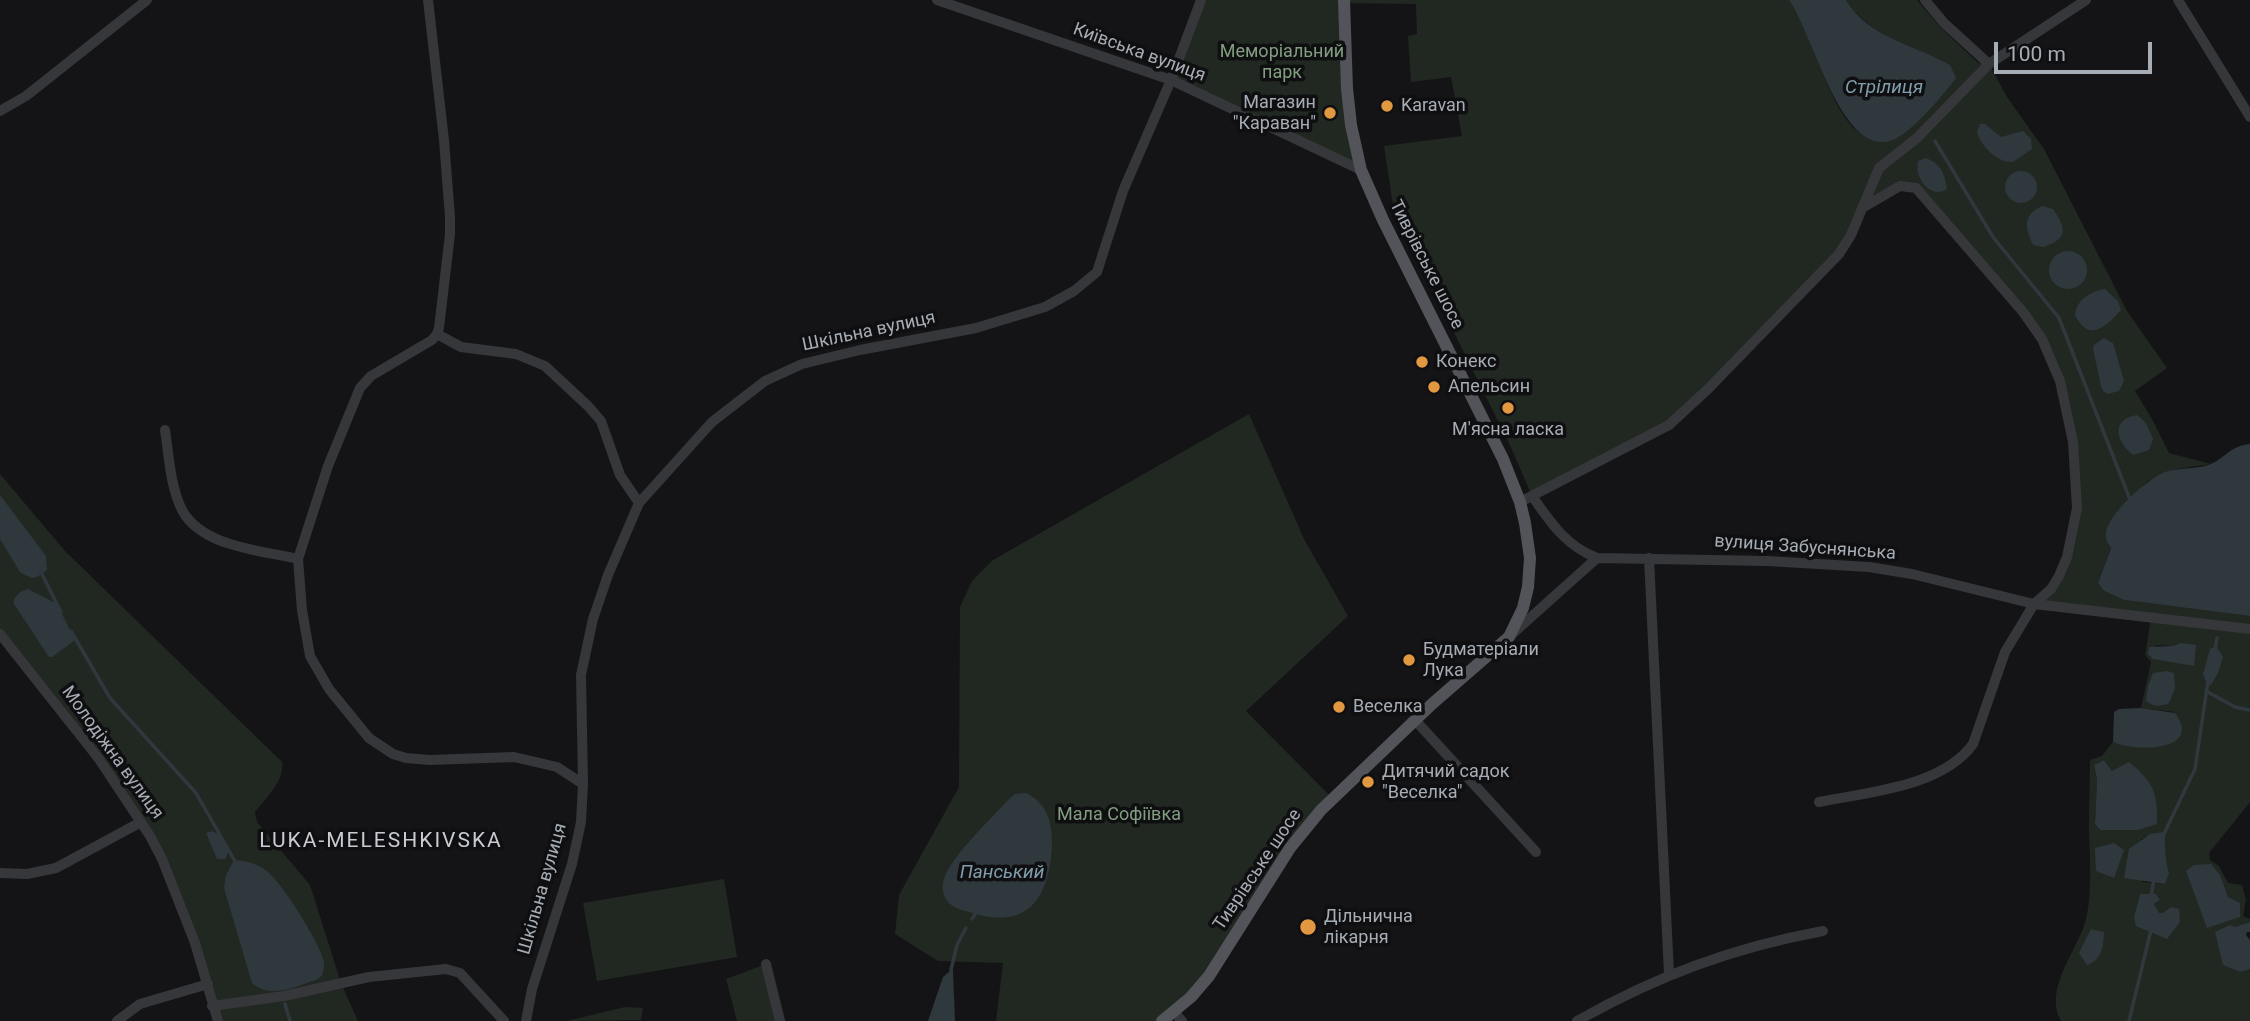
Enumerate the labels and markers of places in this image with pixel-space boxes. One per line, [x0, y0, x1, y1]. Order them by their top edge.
place label: Магазин "Караван" [1233, 92, 1316, 134]
place label: Karavan [1401, 95, 1466, 117]
marker: Karavan [1379, 98, 1395, 114]
marker: Магазин "Караван" [1322, 105, 1338, 121]
place label: Конекс [1436, 351, 1497, 373]
marker: Конекс [1414, 354, 1430, 370]
place label: Апельсин [1448, 376, 1530, 398]
marker: Апельсин [1426, 379, 1442, 395]
marker: М'ясна ласка [1500, 400, 1516, 416]
place label: М'ясна ласка [1452, 419, 1564, 441]
place label: Будматеріали Лука [1423, 639, 1539, 682]
marker: Будматеріали Лука [1401, 652, 1417, 668]
place label: Веселка [1353, 696, 1423, 718]
marker: Веселка [1331, 699, 1347, 715]
place label: Дитячий садок "Веселка" [1382, 761, 1510, 804]
marker: Дитячий садок "Веселка" [1360, 774, 1376, 790]
place label: Дільнична лікарня [1324, 906, 1413, 948]
marker: Дільнична лікарня [1298, 917, 1318, 937]

